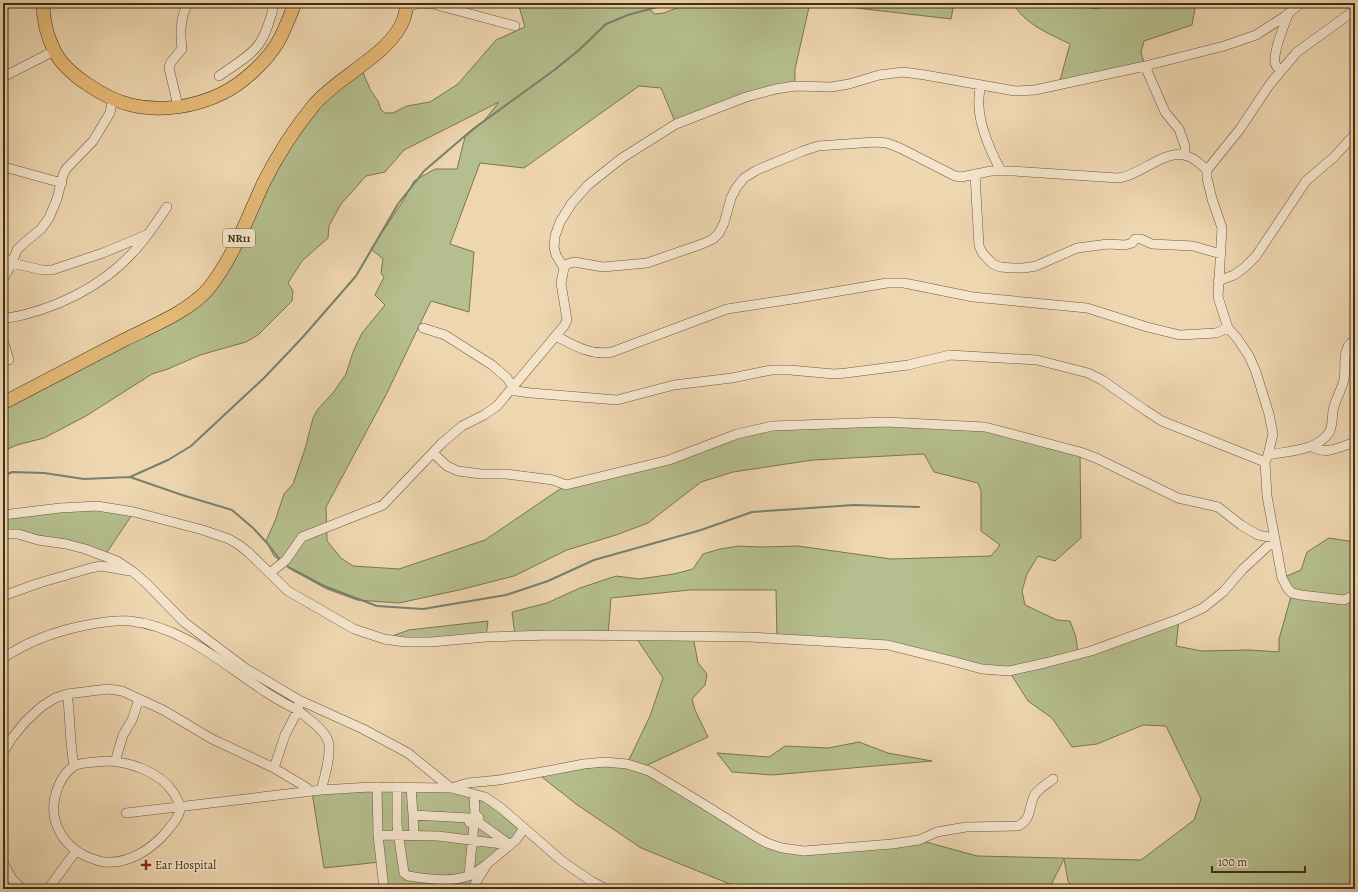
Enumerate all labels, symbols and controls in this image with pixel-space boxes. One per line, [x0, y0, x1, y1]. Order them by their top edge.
road number: NR11 [223, 229, 255, 247]
scale bar [1212, 848, 1305, 874]
text: 100 m [1218, 854, 1247, 870]
place label: Ear Hospital [155, 857, 216, 873]
marker: Ear Hospital [140, 859, 152, 871]

